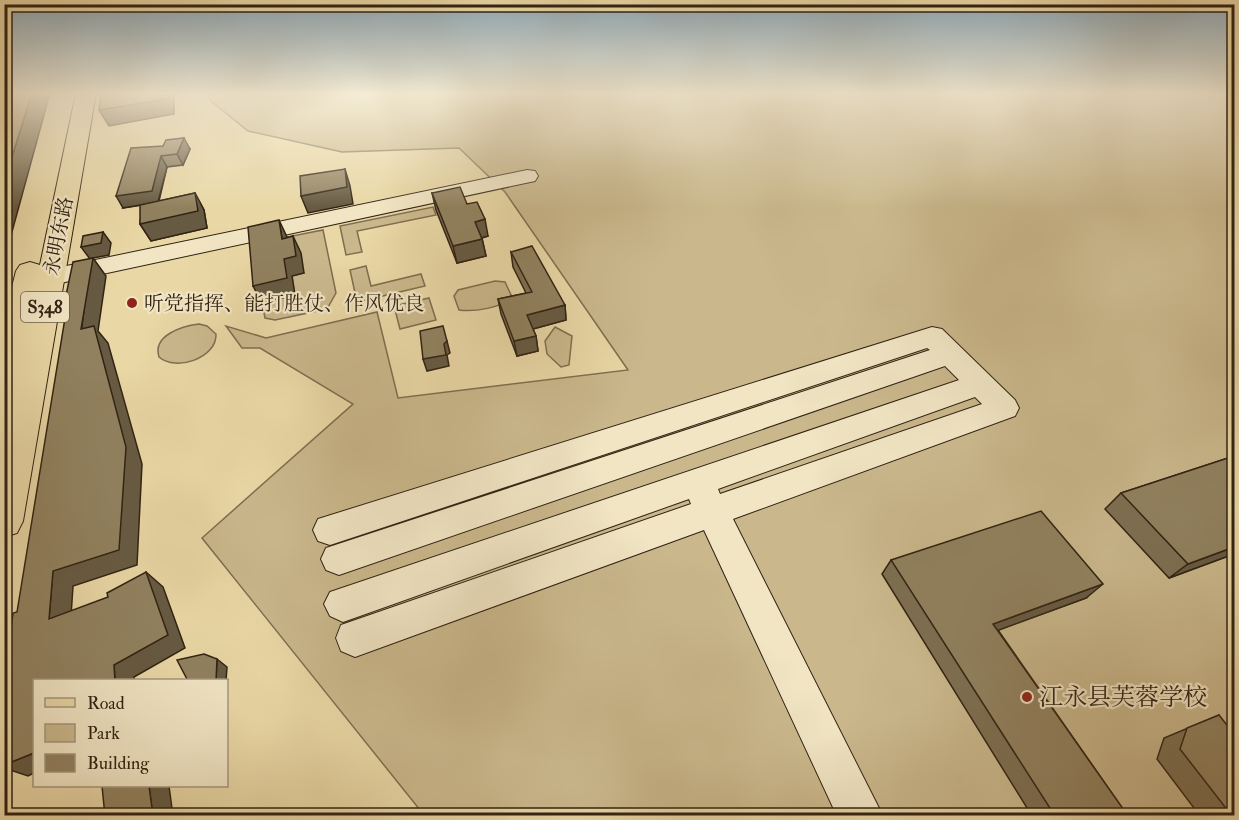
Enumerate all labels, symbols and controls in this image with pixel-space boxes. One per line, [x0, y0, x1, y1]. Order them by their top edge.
street label: 永明东路 [39, 194, 78, 278]
place label: 听党指挥、能打胜仗、作风优良 [144, 291, 424, 316]
road number: S348 [21, 292, 69, 322]
marker: 听党指挥、能打胜仗、作风优良 [125, 296, 139, 310]
legend [33, 679, 228, 787]
place label: 江永县芙蓉学校 [1039, 682, 1207, 713]
marker: 江永县芙蓉学校 [1020, 690, 1034, 704]
text: Road [87, 692, 125, 715]
text: Park [87, 722, 120, 745]
text: Building [87, 752, 150, 775]

